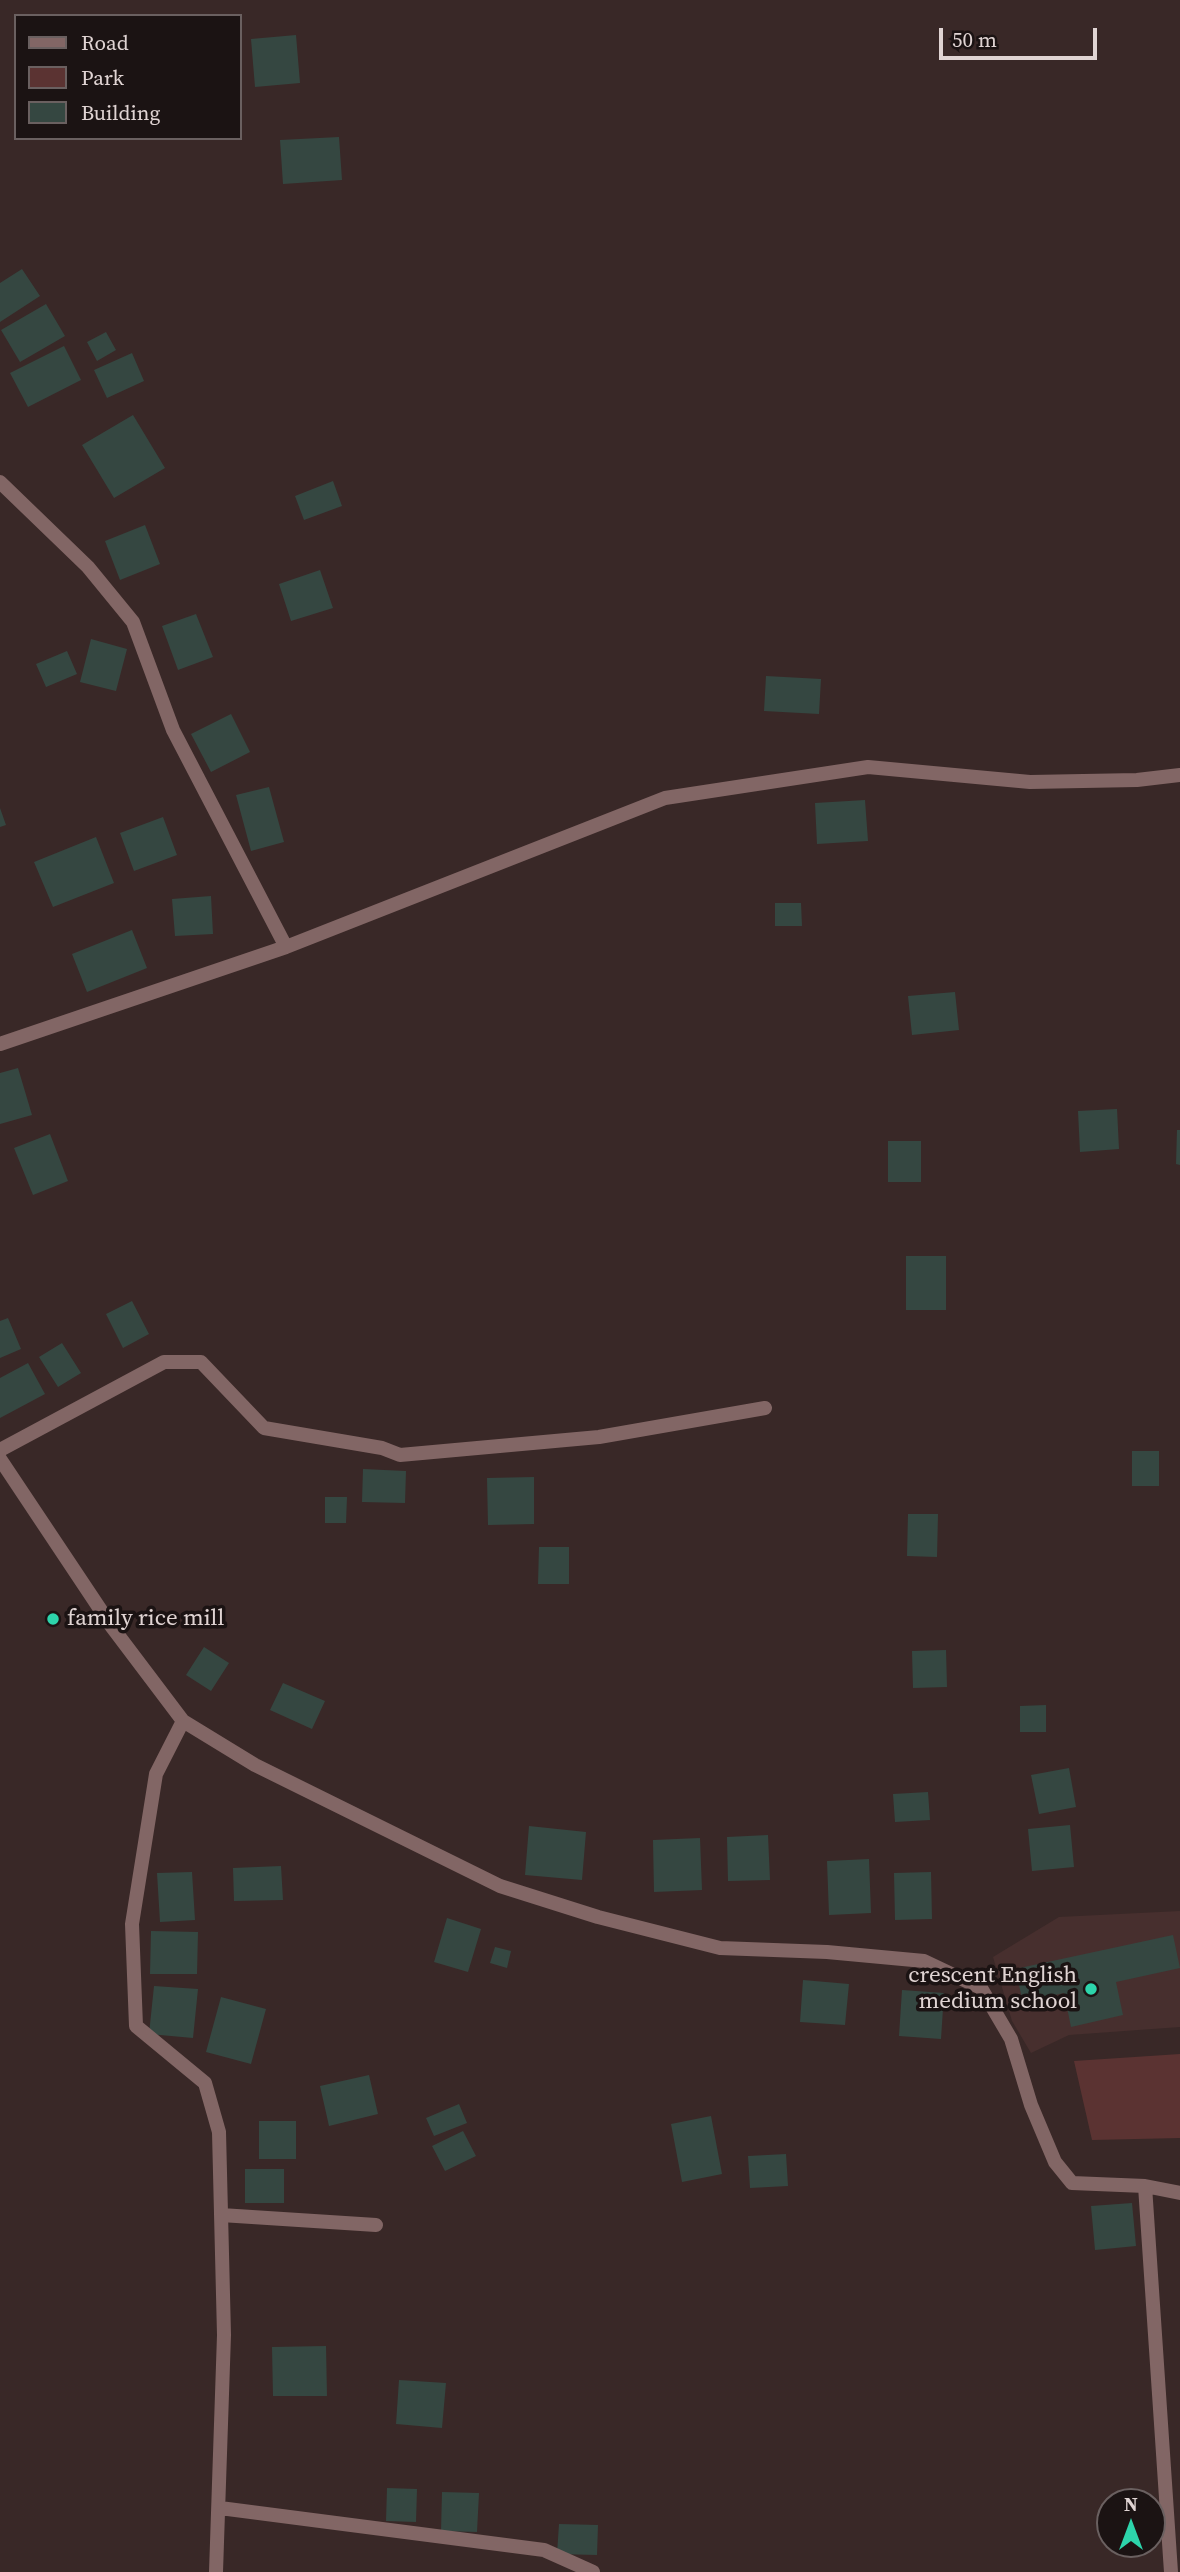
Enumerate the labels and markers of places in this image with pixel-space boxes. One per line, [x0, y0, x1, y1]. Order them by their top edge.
place label: family rice mill [67, 1605, 224, 1633]
marker: family rice mill [45, 1611, 61, 1627]
place label: crescent English medium school [908, 1962, 1077, 2016]
marker: crescent English medium school [1083, 1981, 1099, 1997]

